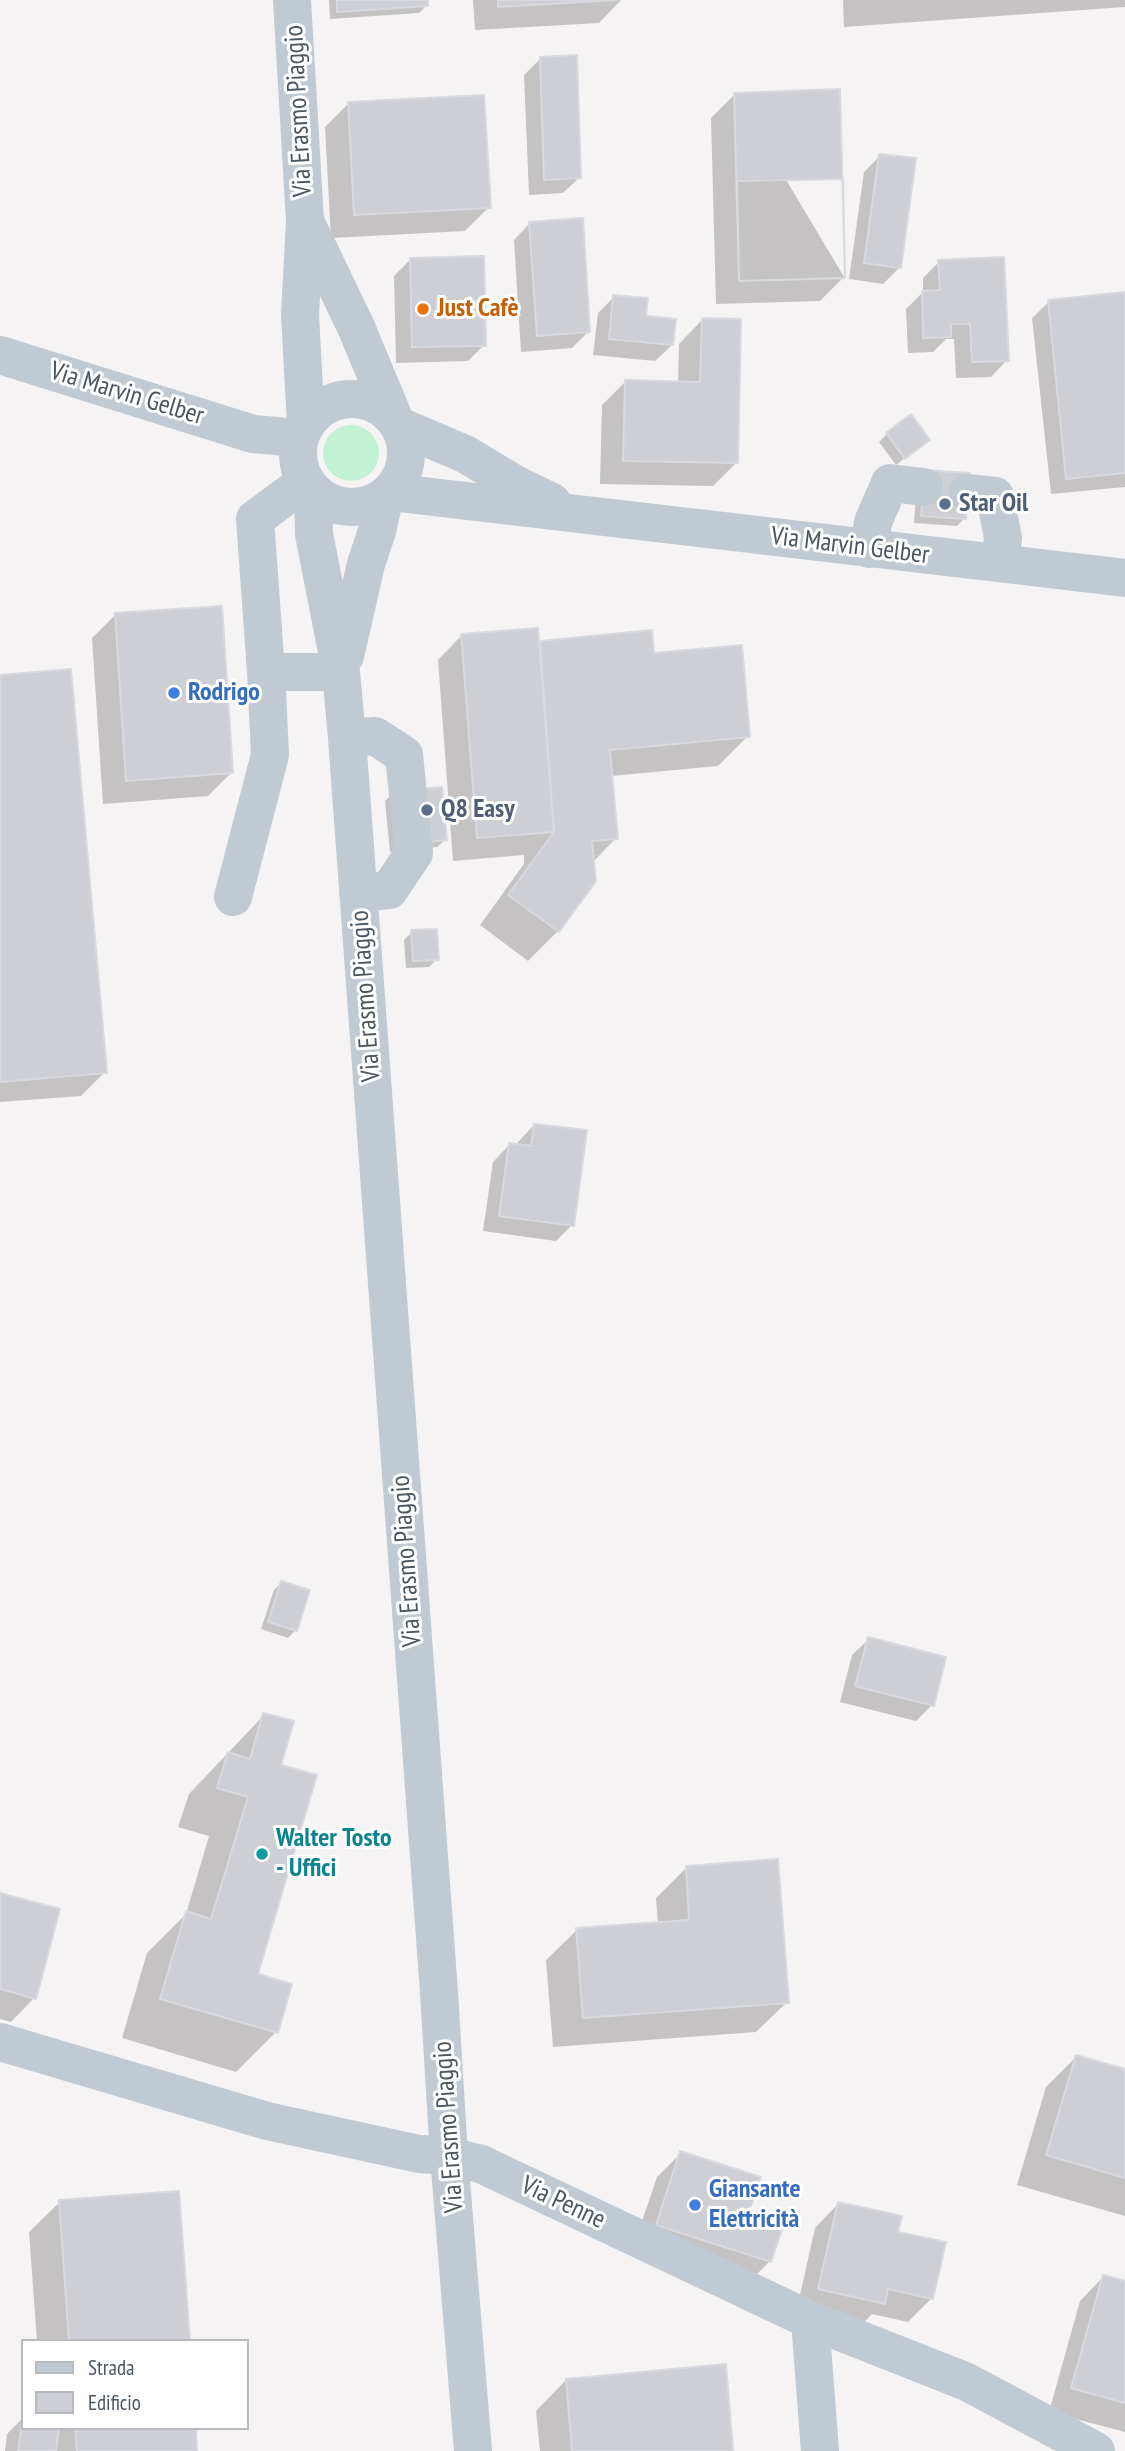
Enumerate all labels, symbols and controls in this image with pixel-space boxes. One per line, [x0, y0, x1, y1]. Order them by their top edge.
street label: Via Erasmo Piaggio [279, 24, 319, 198]
place label: Just Cafè [437, 293, 519, 325]
marker: Just Cafè [415, 301, 431, 317]
street label: Via Marvin Gelber [46, 356, 208, 432]
place label: Star Oil [959, 488, 1028, 520]
marker: Star Oil [937, 496, 953, 512]
street label: Via Marvin Gelber [769, 521, 931, 571]
place label: Rodrigo [188, 677, 260, 709]
marker: Rodrigo [166, 685, 182, 701]
place label: Q8 Easy [441, 794, 515, 826]
marker: Q8 Easy [419, 802, 435, 818]
street label: Via Erasmo Piaggio [344, 909, 388, 1083]
street label: Via Erasmo Piaggio [385, 1474, 429, 1648]
place label: Walter Tosto - Uffici [276, 1823, 392, 1884]
marker: Walter Tosto - Uffici [254, 1846, 270, 1862]
street label: Via Erasmo Piaggio [427, 2040, 471, 2214]
street label: Via Penne [516, 2170, 610, 2236]
place label: Giansante Elettricità [709, 2174, 801, 2236]
marker: Giansante Elettricità [687, 2197, 703, 2213]
legend [21, 2339, 248, 2430]
text: Strada [88, 2354, 134, 2381]
text: Edificio [88, 2389, 141, 2416]

